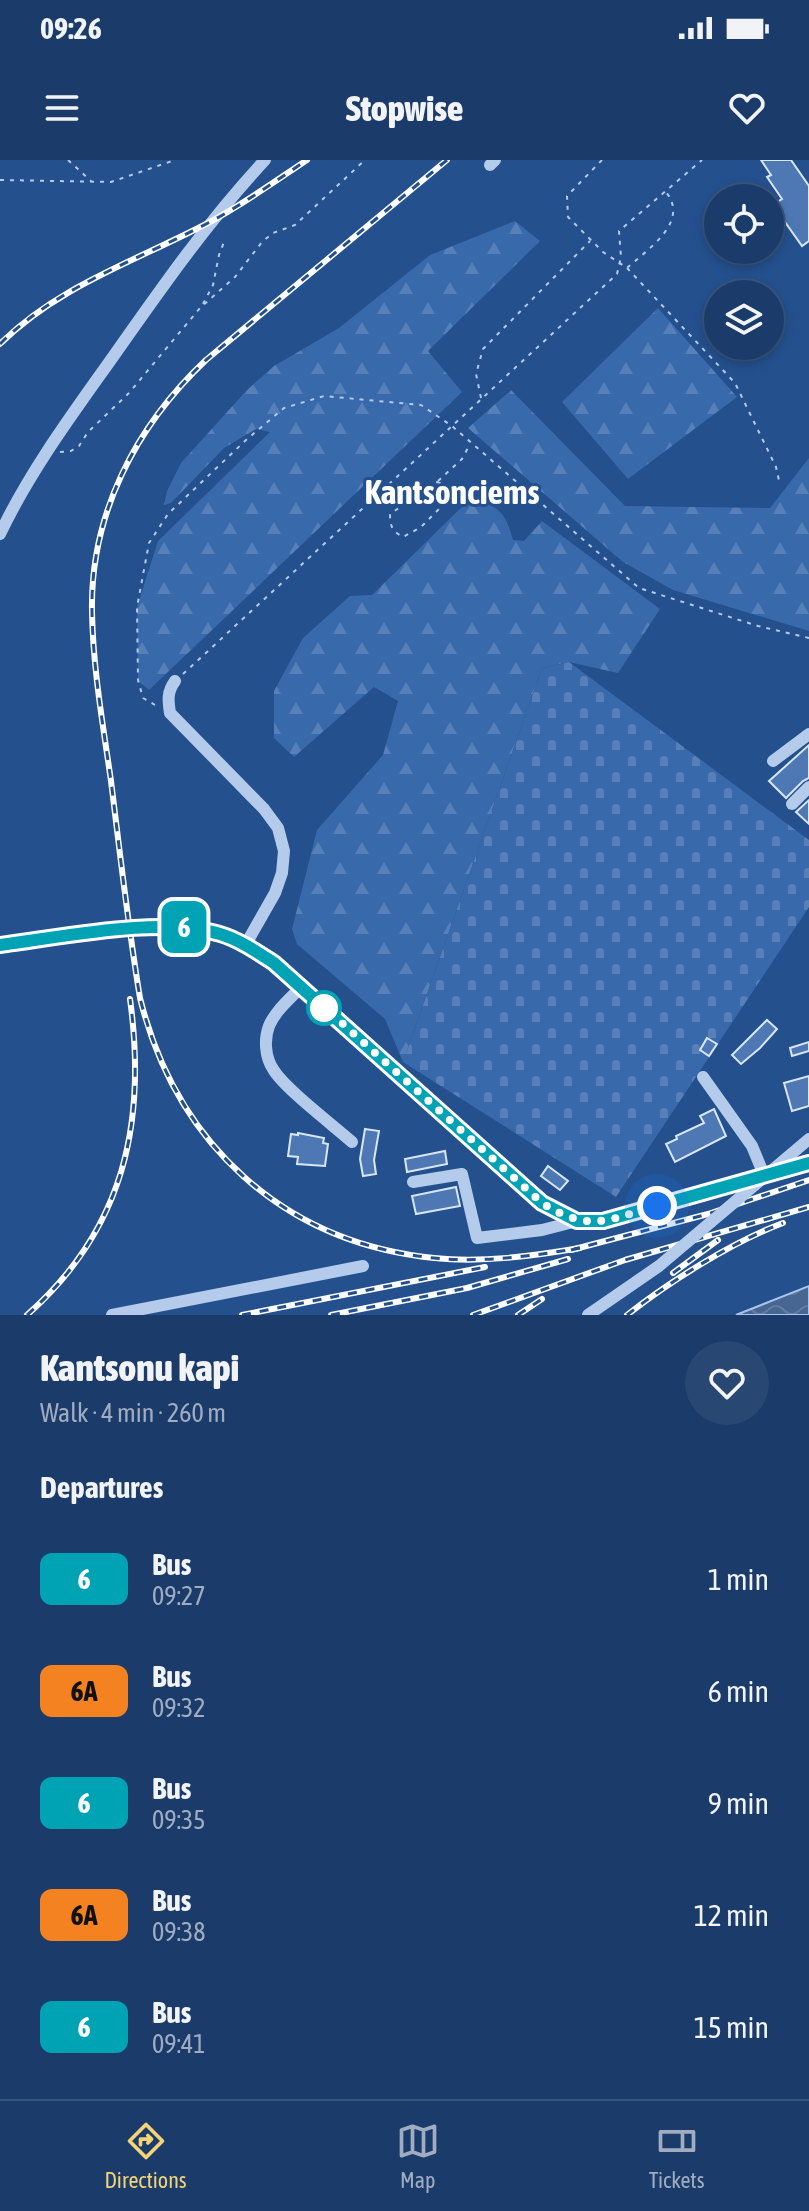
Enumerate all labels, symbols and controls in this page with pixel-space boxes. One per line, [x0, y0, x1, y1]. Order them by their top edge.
text: 09:26 [40, 11, 102, 45]
icon: menu [40, 86, 84, 130]
icon: heart [725, 86, 769, 130]
text: Stopwise [346, 87, 463, 129]
map controls [704, 184, 784, 360]
button: locate [704, 184, 784, 264]
button: layers [704, 280, 784, 360]
district label: Kantsonciems [365, 472, 539, 511]
line badge: 6 [158, 901, 210, 953]
text: 6 [177, 911, 191, 943]
unlabelled marker [307, 991, 341, 1025]
your location [637, 1186, 677, 1226]
button: heart [685, 1341, 769, 1425]
text: Kantsonu kapi [40, 1346, 239, 1389]
text: Walk · 4 min · 260 m [40, 1398, 226, 1428]
text: Departures [40, 1470, 163, 1504]
text: Bus [152, 1547, 191, 1581]
text: 1 min [708, 1562, 769, 1596]
text: 6 [77, 1563, 91, 1595]
text: 09:27 [152, 1581, 206, 1611]
text: Bus [152, 1659, 191, 1693]
text: 6 min [708, 1674, 769, 1708]
text: 6A [71, 1675, 97, 1707]
text: 09:32 [152, 1693, 206, 1723]
text: Bus [152, 1771, 191, 1805]
text: 9 min [708, 1786, 769, 1820]
text: 6 [77, 1787, 91, 1819]
text: 09:35 [152, 1805, 206, 1835]
text: Bus [152, 1883, 191, 1917]
text: 12 min [694, 1898, 769, 1932]
text: 6A [71, 1899, 97, 1931]
text: 09:38 [152, 1917, 206, 1947]
text: Bus [152, 1995, 191, 2029]
text: 15 min [694, 2010, 769, 2044]
text: 6 [77, 2011, 91, 2043]
text: 09:41 [152, 2029, 206, 2059]
tab: Directions [105, 2119, 187, 2193]
tab: Map [396, 2119, 440, 2193]
tab: Tickets [649, 2119, 704, 2193]

